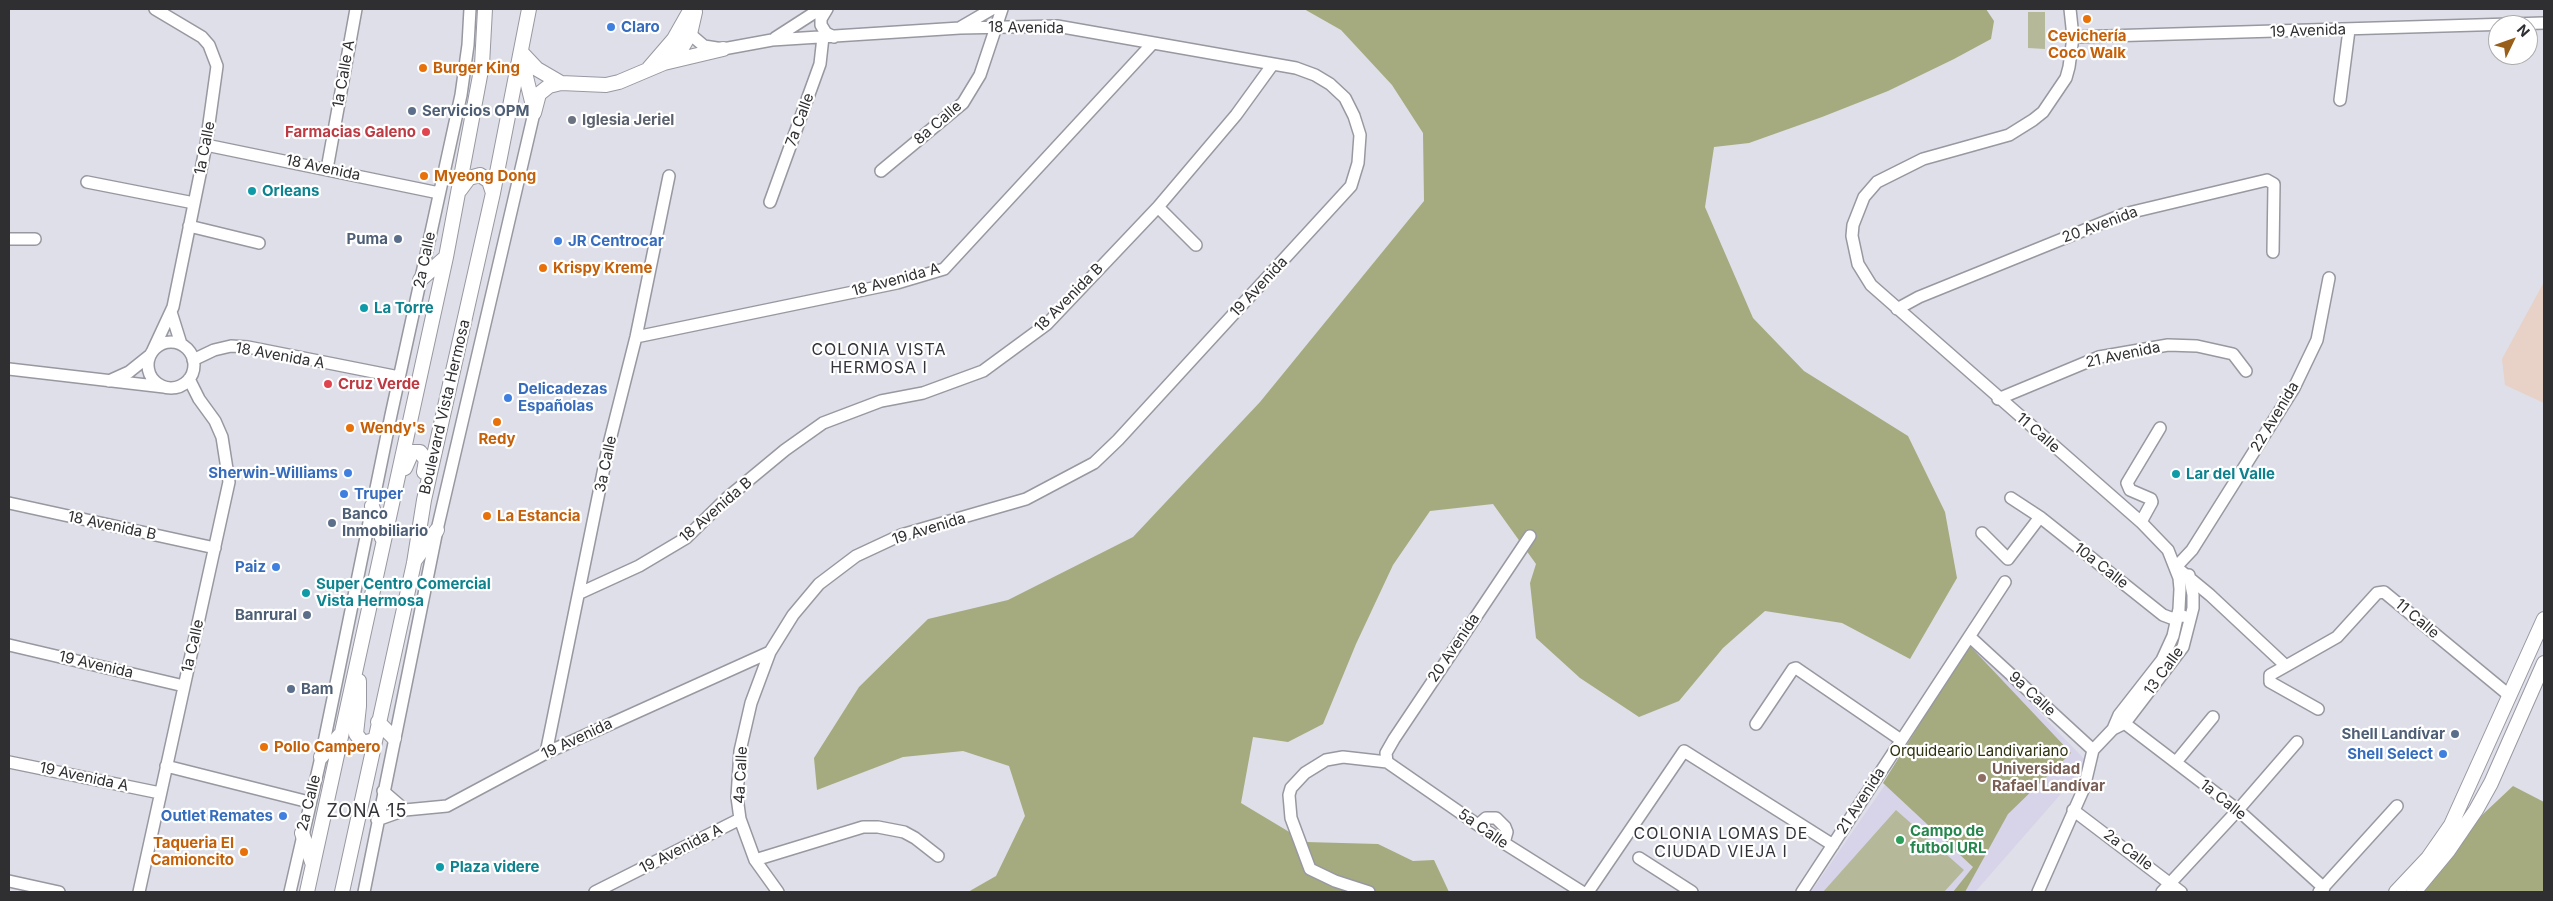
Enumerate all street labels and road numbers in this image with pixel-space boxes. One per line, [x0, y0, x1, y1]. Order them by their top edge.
street label: 18 Avenida [988, 18, 1064, 38]
street label: 19 Avenida [2270, 21, 2346, 41]
street label: 1a Calle A [329, 39, 359, 109]
street label: 7a Calle [782, 91, 818, 149]
street label: 8a Calle [910, 97, 966, 149]
street label: 1a Calle [191, 120, 219, 176]
street label: 18 Avenida [284, 151, 362, 185]
street label: 20 Avenida [2060, 203, 2140, 247]
street label: 2a Calle [410, 230, 440, 290]
street label: 19 Avenida [1227, 253, 1291, 321]
street label: 18 Avenida A [850, 260, 942, 300]
street label: 18 Avenida B [1031, 260, 1107, 336]
street label: Boulevard Vista Hermosa [416, 318, 474, 496]
street label: 21 Avenida [2084, 338, 2162, 372]
street label: 18 Avenida A [234, 339, 326, 373]
street label: 22 Avenida [2247, 379, 2303, 455]
street label: 11 Calle [2013, 409, 2063, 457]
street label: 3a Calle [591, 434, 621, 494]
street label: 18 Avenida B [676, 474, 756, 546]
street label: 18 Avenida B [66, 508, 158, 544]
street label: 19 Avenida [890, 509, 968, 549]
street label: 10a Calle [2070, 539, 2132, 593]
street label: 11 Calle [2391, 595, 2443, 643]
street label: 20 Avenida [1424, 610, 1484, 686]
street label: 1a Calle [178, 618, 208, 674]
street label: 13 Calle [2141, 643, 2187, 699]
street label: 19 Avenida [57, 648, 135, 682]
street label: 9a Calle [2005, 668, 2059, 720]
street label: 19 Avenida [539, 715, 615, 763]
street label: 4a Calle [731, 746, 751, 804]
street label: 19 Avenida A [38, 759, 130, 795]
street label: 21 Avenida [1833, 764, 1889, 838]
street label: 2a Calle [293, 773, 325, 833]
street label: 1a Calle [2196, 776, 2250, 824]
street label: 5a Calle [1454, 805, 1512, 853]
street label: 19 Avenida A [637, 820, 725, 878]
street label: 2a Calle [2100, 826, 2156, 874]

